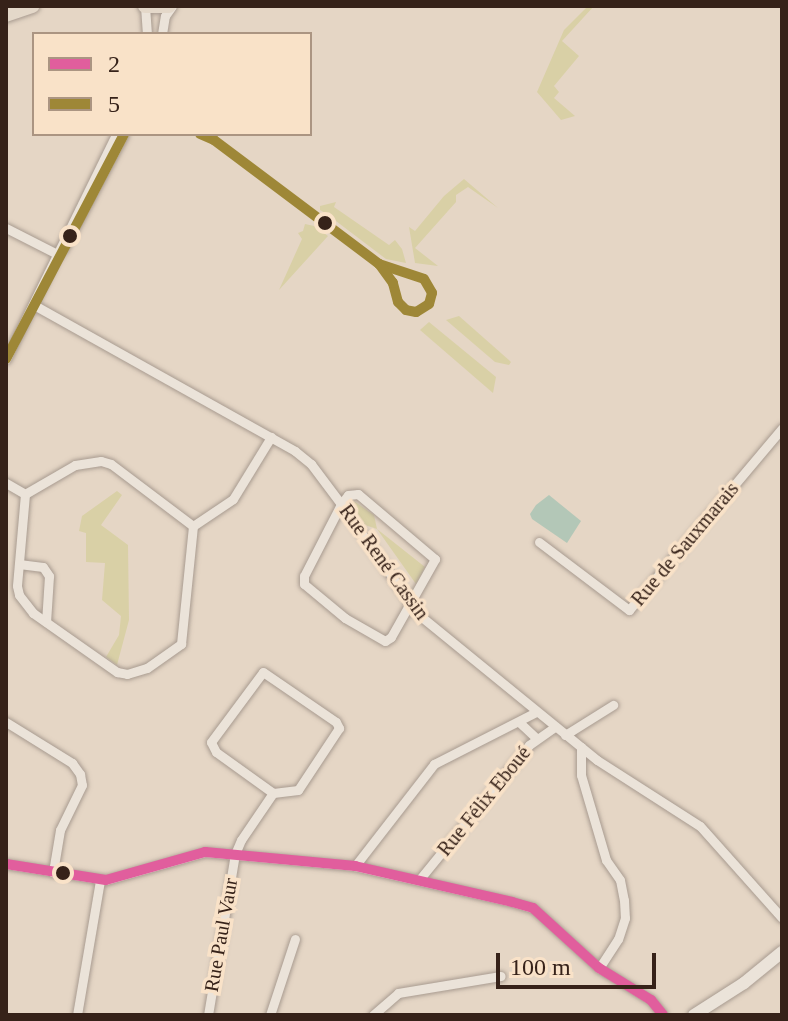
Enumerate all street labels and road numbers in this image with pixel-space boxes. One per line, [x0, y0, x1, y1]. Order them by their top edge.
street label: Rue de Sauxmarais [626, 477, 744, 611]
street label: Rue René Cassin [334, 500, 434, 624]
street label: Rue Félix Eboué [432, 741, 536, 861]
street label: Rue Paul Vaur [199, 876, 243, 994]

